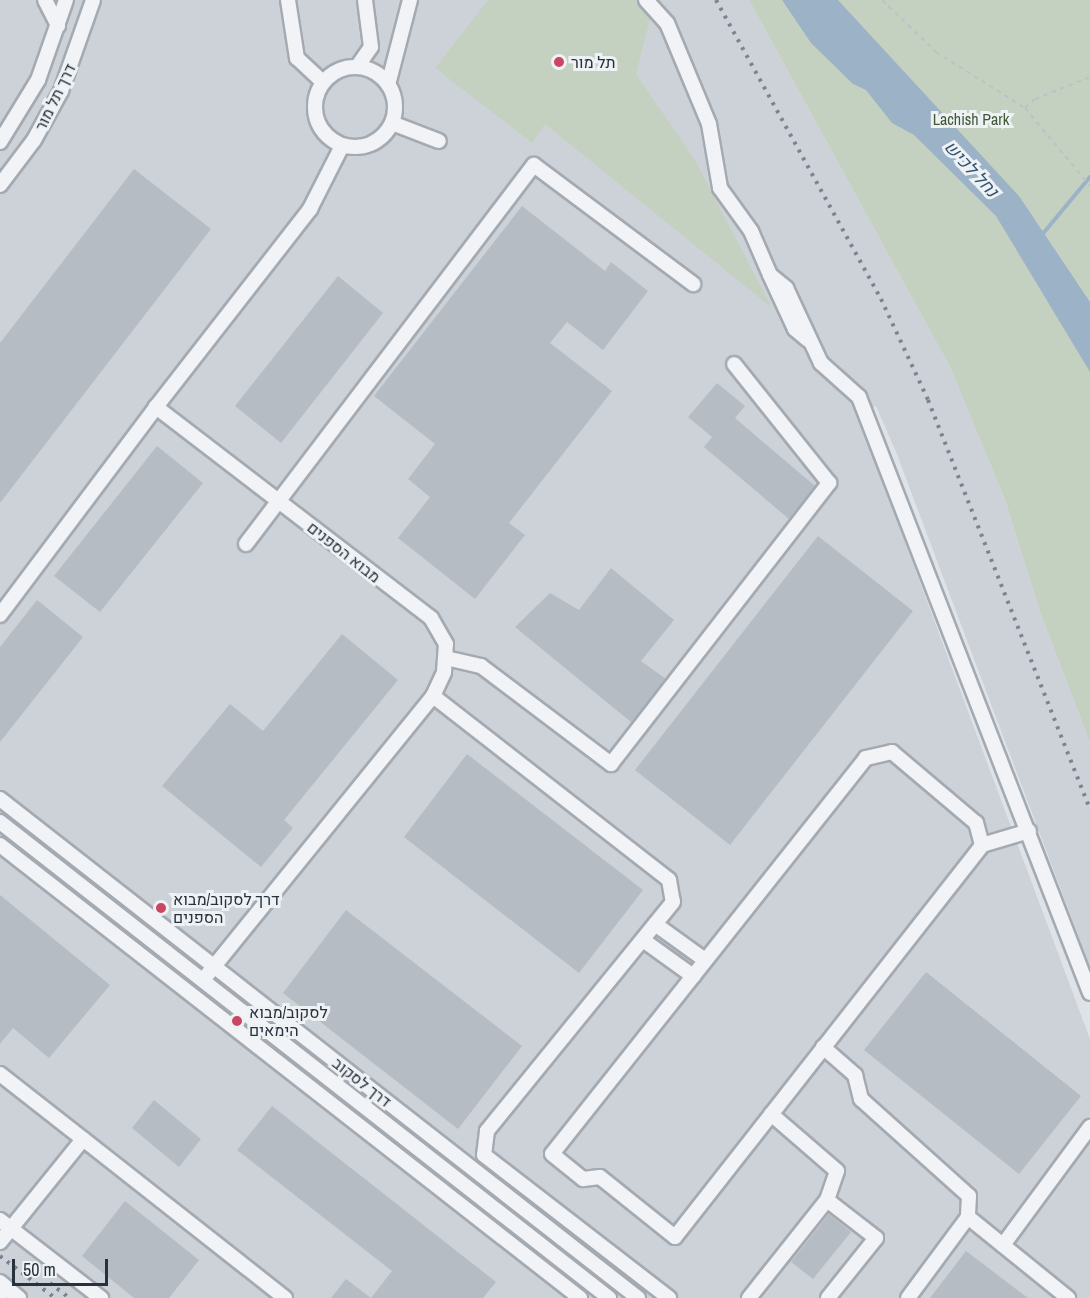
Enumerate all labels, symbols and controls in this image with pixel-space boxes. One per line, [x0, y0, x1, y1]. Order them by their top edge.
place label: תל מור [571, 52, 616, 72]
marker: תל מור [552, 55, 566, 69]
street label: דרך תל מור [31, 60, 79, 134]
park label: Lachish Park [933, 109, 1009, 129]
water label: נחל לכיש [939, 136, 1003, 202]
street label: מבוא הספנים [304, 517, 384, 587]
place label: דרך לסקוב/מבוא הספנים [173, 889, 279, 927]
marker: דרך לסקוב/מבוא הספנים [154, 901, 168, 915]
place label: לסקוב/מבוא הימאים [249, 1002, 328, 1040]
marker: לסקוב/מבוא הימאים [230, 1014, 244, 1028]
street label: דרך לסקוב [329, 1053, 395, 1111]
scale bar [15, 1247, 111, 1285]
text: 50 m [23, 1257, 56, 1282]

